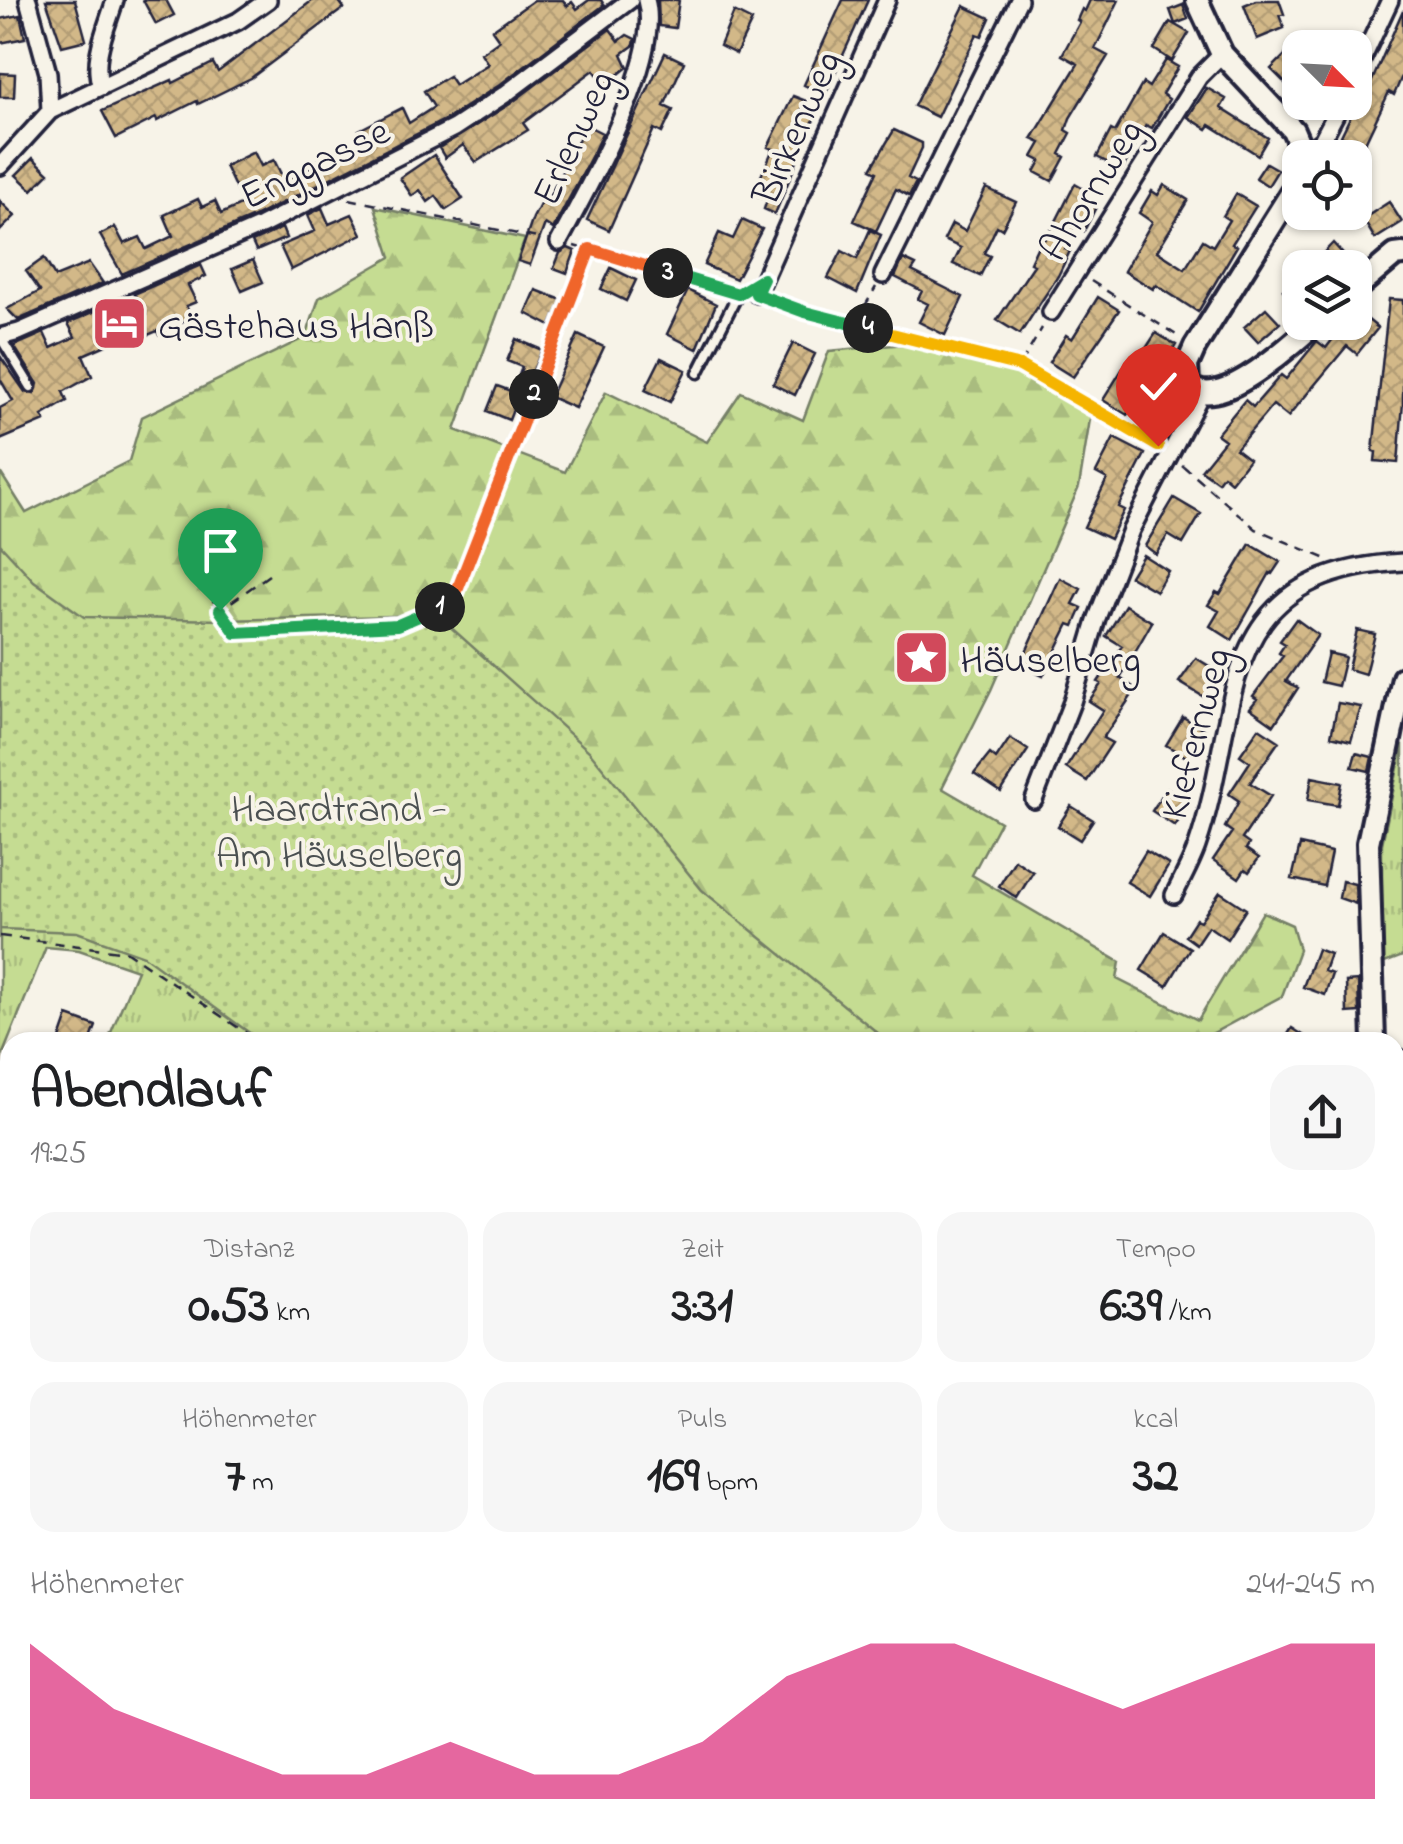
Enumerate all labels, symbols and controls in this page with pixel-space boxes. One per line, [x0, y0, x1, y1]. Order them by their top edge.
north arrow [1282, 30, 1372, 120]
map controls [1282, 30, 1372, 340]
street label: Birkenweg [738, 42, 859, 217]
street label: Erlenweg [519, 62, 633, 216]
street label: Enggasse [231, 104, 401, 228]
street label: Ahornweg [1027, 108, 1161, 274]
button: locate [1282, 140, 1372, 230]
pin: 3 [643, 248, 693, 298]
button: layers [1282, 250, 1372, 340]
text: 3 [662, 252, 674, 293]
hotel icon: Gästehaus Hanß [89, 294, 149, 354]
place label: Gästehaus Hanß [158, 299, 434, 358]
pin: 4 [843, 303, 893, 353]
text: 4 [862, 307, 874, 348]
pin [1116, 344, 1201, 447]
icon: check [1131, 359, 1186, 414]
pin: 2 [509, 369, 559, 419]
text: 2 [527, 373, 541, 414]
pin [178, 508, 263, 611]
icon: arrive [193, 523, 248, 578]
pin: 1 [415, 582, 465, 632]
text: 1 [436, 586, 444, 627]
place icon: Häuselberg [891, 628, 951, 688]
place label: Häuselberg [960, 633, 1141, 692]
street label: Kiefernweg [1147, 642, 1250, 826]
park label: Haardtrand - Am Häuselberg [216, 782, 462, 887]
text: Abendlauf [30, 1053, 271, 1133]
button: share [1270, 1065, 1375, 1170]
text: 19:25 [30, 1131, 87, 1178]
text: Distanz [204, 1230, 294, 1271]
text: Zeit [681, 1230, 724, 1271]
text: Tempo [1116, 1230, 1196, 1271]
text: 0.53 [188, 1271, 269, 1344]
text: 3:31 [672, 1271, 733, 1344]
text: 6:39 [1100, 1271, 1162, 1344]
text: km [269, 1293, 310, 1334]
text: /km [1162, 1293, 1212, 1334]
text: Höhenmeter [182, 1400, 316, 1441]
text: Puls [678, 1400, 727, 1441]
text: kcal [1134, 1400, 1178, 1441]
text: 7 [224, 1441, 245, 1514]
text: 169 [647, 1441, 700, 1514]
text: 32 [1133, 1441, 1179, 1514]
text: m [245, 1463, 274, 1504]
text: bpm [700, 1463, 758, 1504]
text: Höhenmeter [30, 1562, 184, 1609]
text: 241–245 m [1246, 1562, 1375, 1609]

